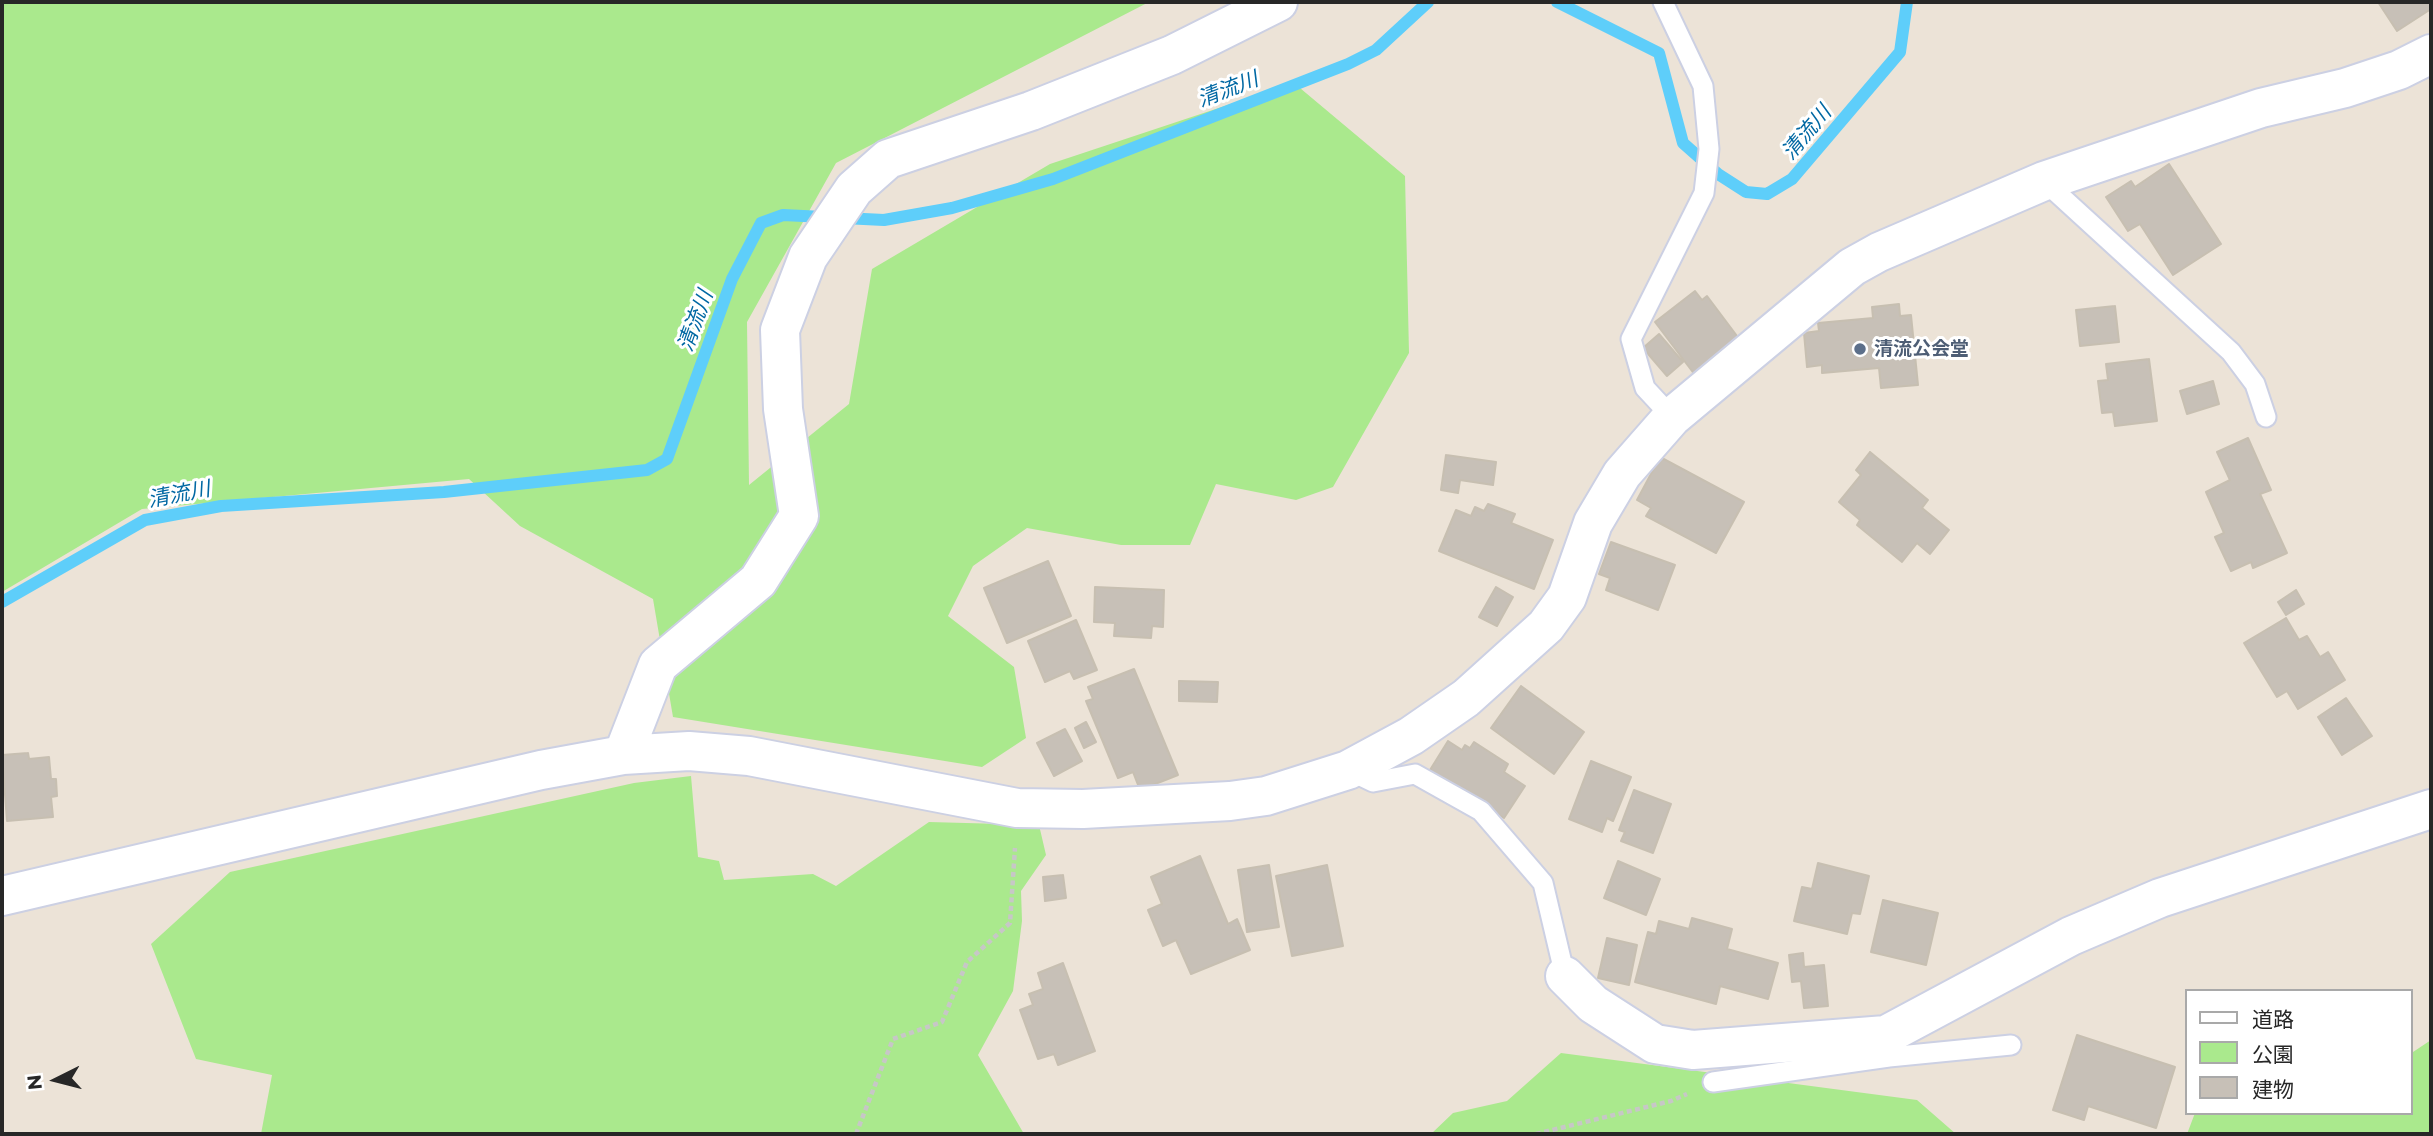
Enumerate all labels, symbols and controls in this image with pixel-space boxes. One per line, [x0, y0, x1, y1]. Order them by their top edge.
water label: 清流川 [1194, 67, 1262, 113]
water label: 清流川 [1777, 101, 1837, 165]
water label: 清流川 [673, 287, 719, 355]
place label: 清流公会堂 [1874, 338, 1969, 360]
marker: 清流公会堂 [1852, 341, 1868, 357]
water label: 清流川 [146, 477, 212, 513]
legend [2184, 989, 2412, 1115]
text: 道路 [2252, 1007, 2294, 1032]
text: 公園 [2252, 1042, 2294, 1067]
north arrow [21, 1045, 91, 1115]
text: N [22, 1073, 47, 1091]
text: 建物 [2252, 1077, 2294, 1102]

